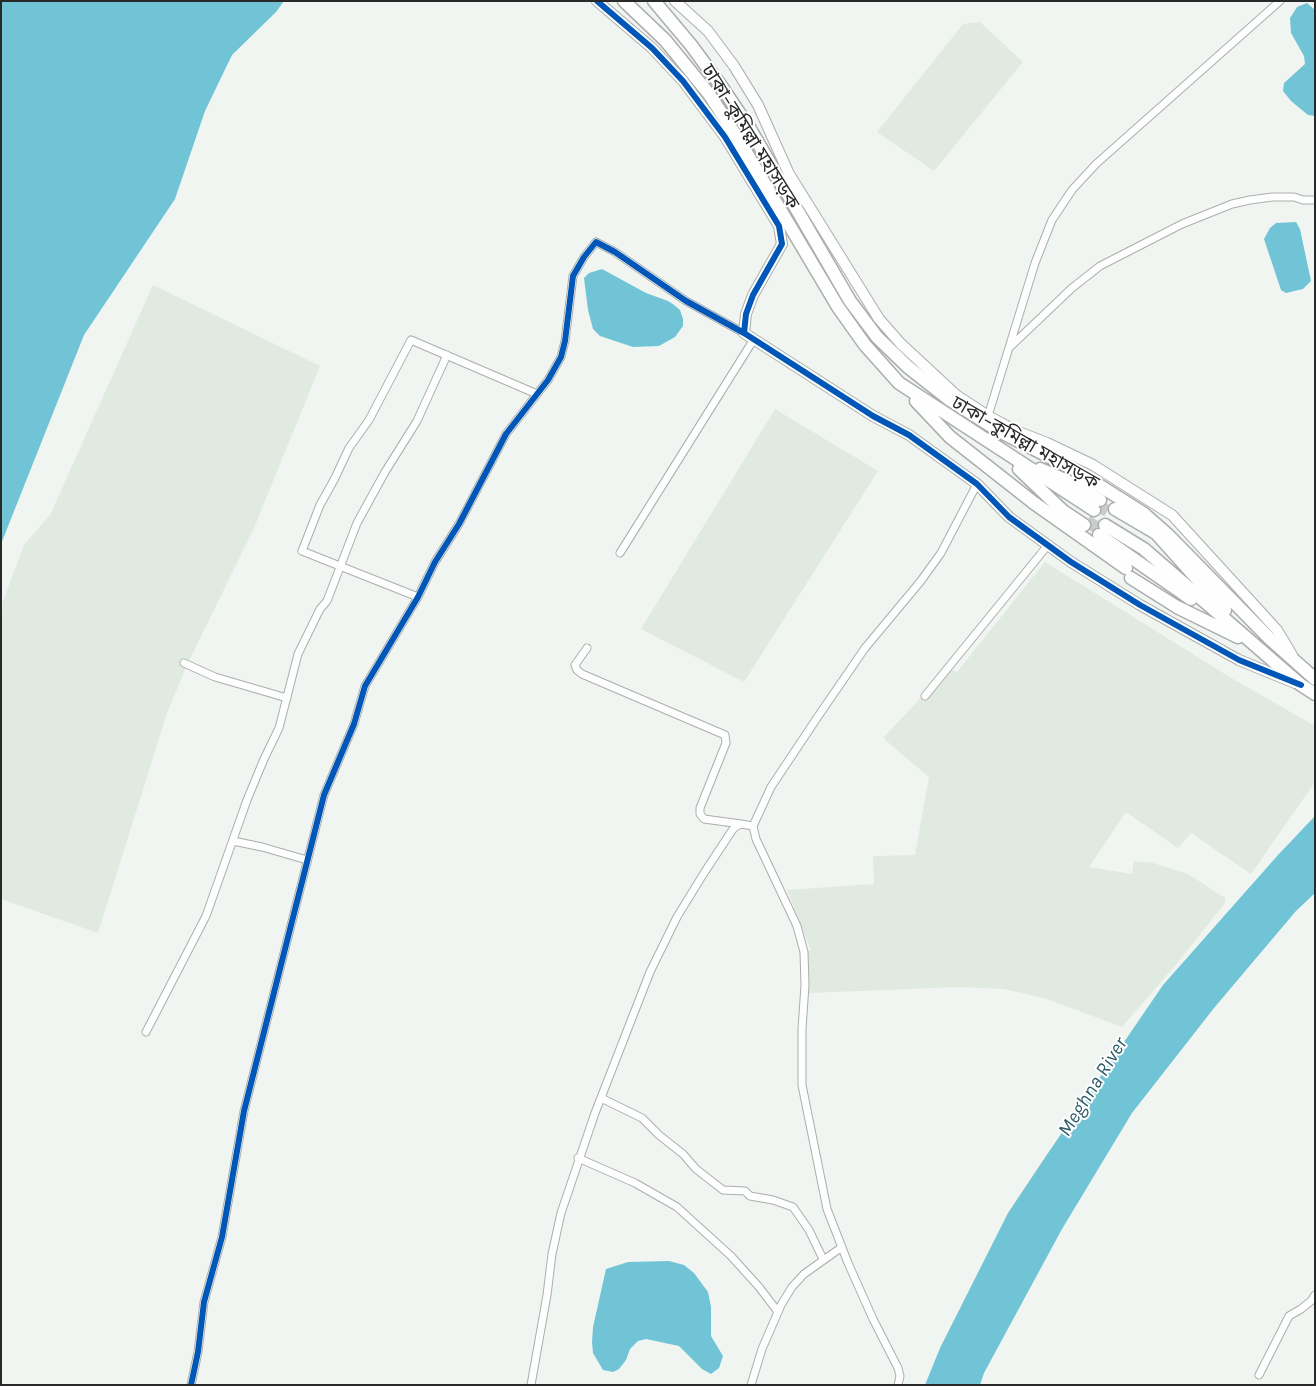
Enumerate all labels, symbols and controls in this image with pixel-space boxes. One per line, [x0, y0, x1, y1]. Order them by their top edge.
street label: ঢাকা–কুমিল্লা মহাসড়ক [696, 60, 804, 214]
street label: ঢাকা–কুমিল্লা মহাসড়ক [947, 391, 1103, 495]
water label: Meghna River [1053, 1033, 1133, 1141]

